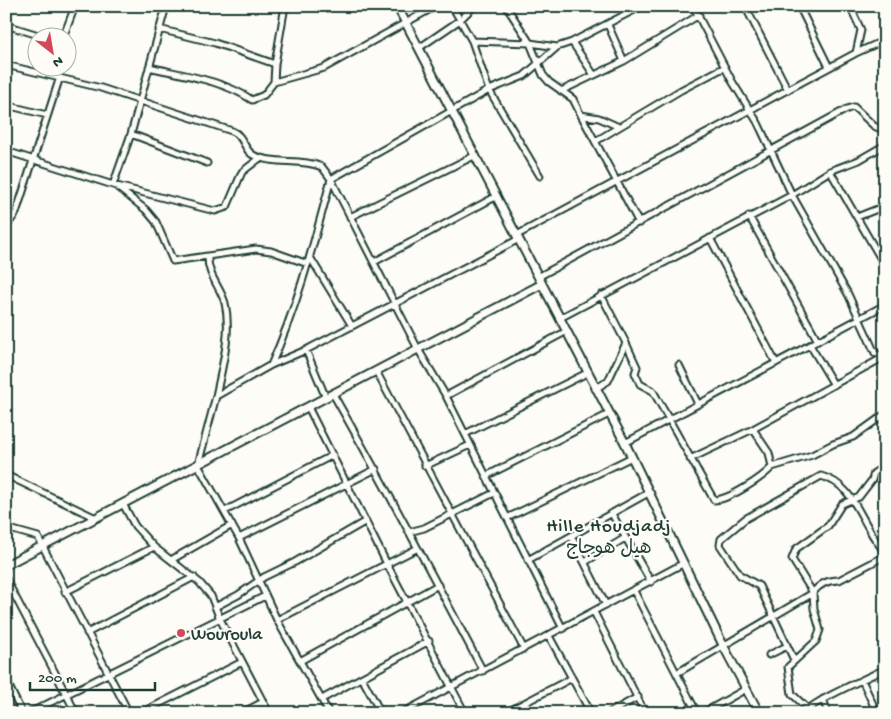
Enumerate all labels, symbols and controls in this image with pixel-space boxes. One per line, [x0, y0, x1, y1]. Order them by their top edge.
north arrow [28, 28, 78, 78]
text: N [49, 51, 66, 71]
district label: Hille Houdjadj هيل هوجاج [546, 516, 672, 561]
place label: Wouroula [191, 625, 263, 646]
marker: Wouroula [175, 627, 187, 639]
scale bar [30, 659, 155, 691]
text: 200 m [38, 670, 77, 688]

